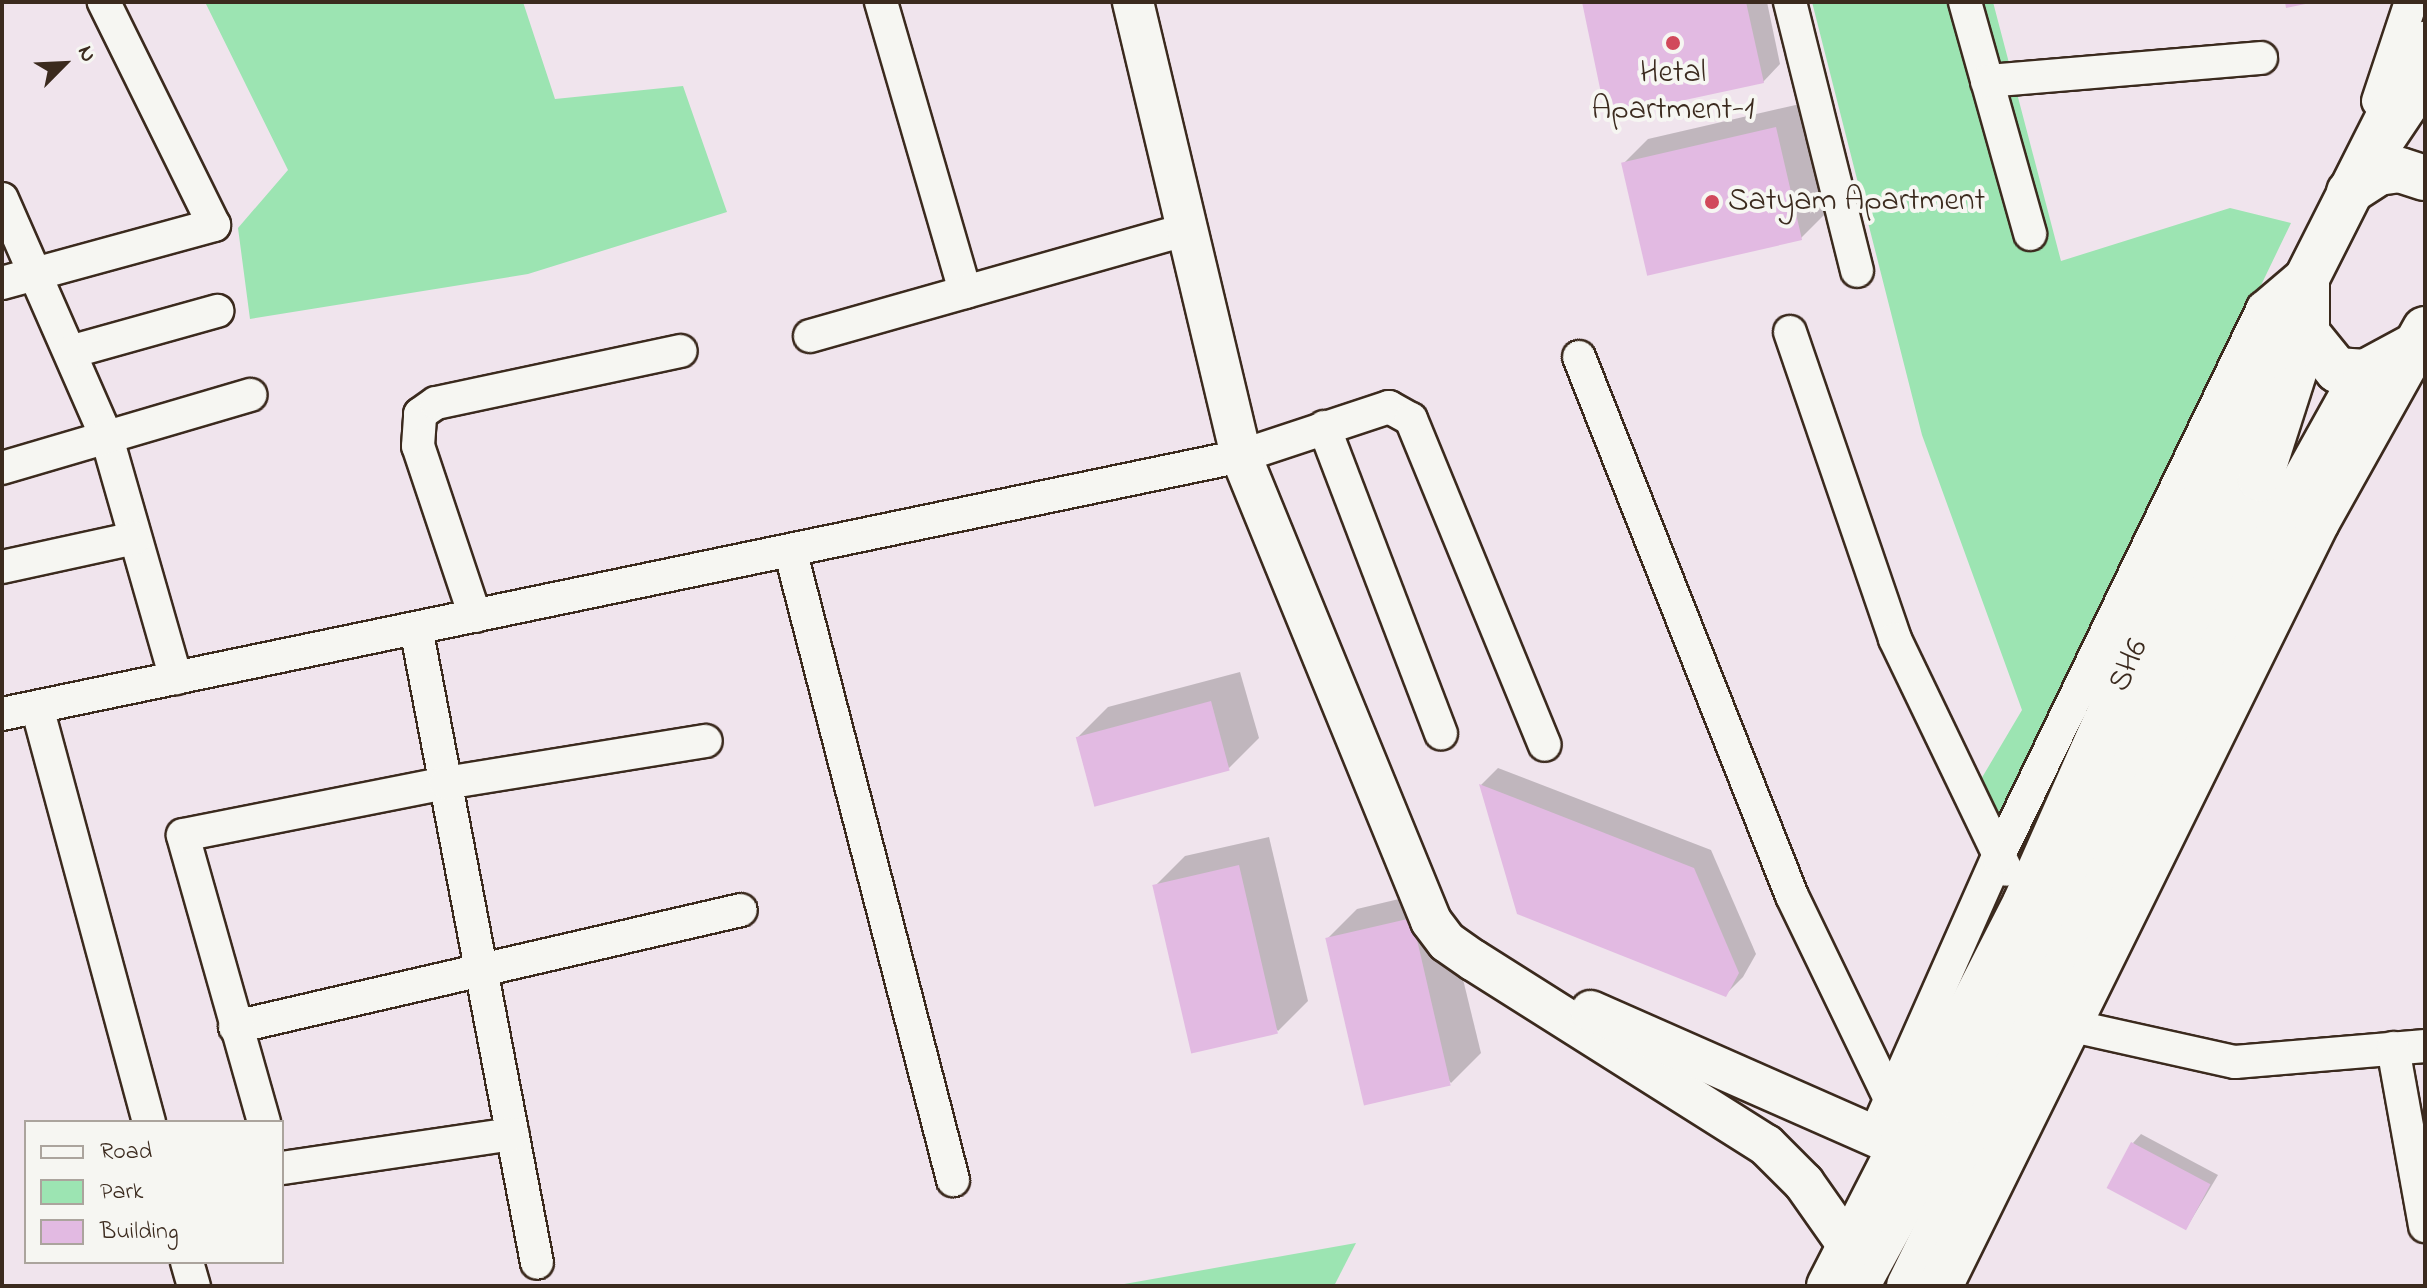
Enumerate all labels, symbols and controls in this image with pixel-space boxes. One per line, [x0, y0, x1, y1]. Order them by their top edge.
north arrow [24, 24, 104, 104]
marker: Hetal Apartment-1 [1664, 34, 1682, 52]
text: N [68, 41, 104, 68]
place label: Hetal Apartment-1 [1592, 56, 1754, 131]
place label: Satyam Apartment [1728, 183, 1985, 221]
marker: Satyam Apartment [1703, 193, 1721, 211]
street label: SH6 [2102, 634, 2158, 698]
legend [24, 1120, 284, 1264]
text: Road [100, 1135, 152, 1170]
text: Park [100, 1175, 143, 1210]
text: Building [100, 1215, 179, 1250]

